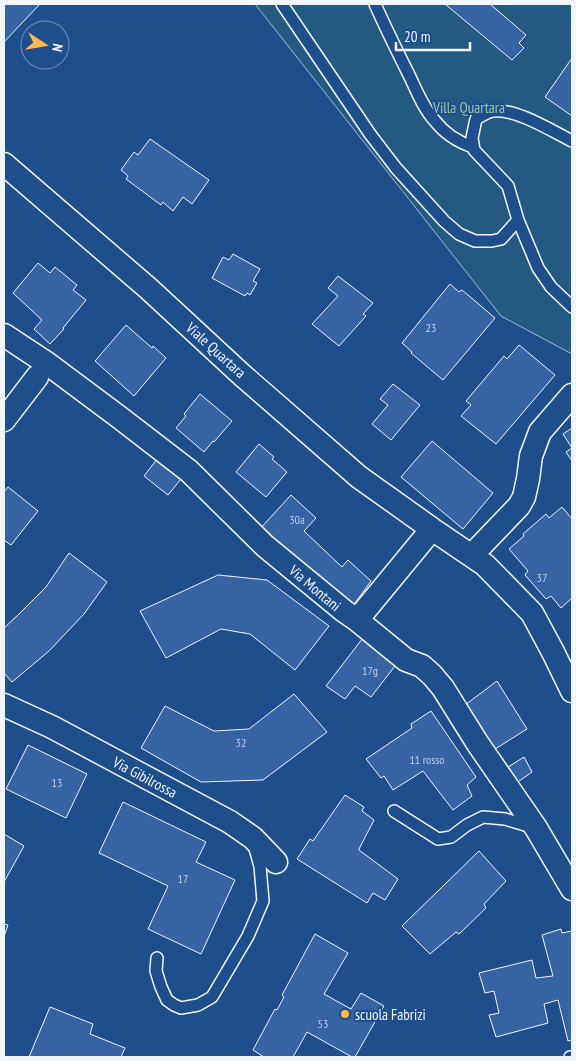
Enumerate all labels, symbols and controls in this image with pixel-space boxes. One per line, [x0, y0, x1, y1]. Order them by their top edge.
north arrow [20, 20, 70, 70]
scale bar [396, 20, 470, 52]
text: 20 m [404, 27, 430, 46]
text: N [48, 42, 67, 53]
park label: Villa Quartara [432, 98, 505, 117]
street label: Viale Quartara [181, 317, 250, 382]
house number: 23 [426, 320, 436, 335]
house number: 30a [289, 512, 305, 527]
street label: Via Montani [284, 560, 345, 615]
house number: 37 [537, 570, 547, 585]
house number: 17g [362, 663, 378, 678]
house number: 32 [236, 735, 246, 750]
street label: Via Gibilrossa [109, 752, 180, 802]
house number: 11 rosso [409, 752, 445, 767]
house number: 13 [52, 775, 62, 790]
house number: 17 [178, 871, 188, 886]
place label: scuola Fabrizi [355, 1005, 426, 1024]
marker: scuola Fabrizi [339, 1008, 351, 1020]
house number: 53 [318, 1016, 328, 1031]

